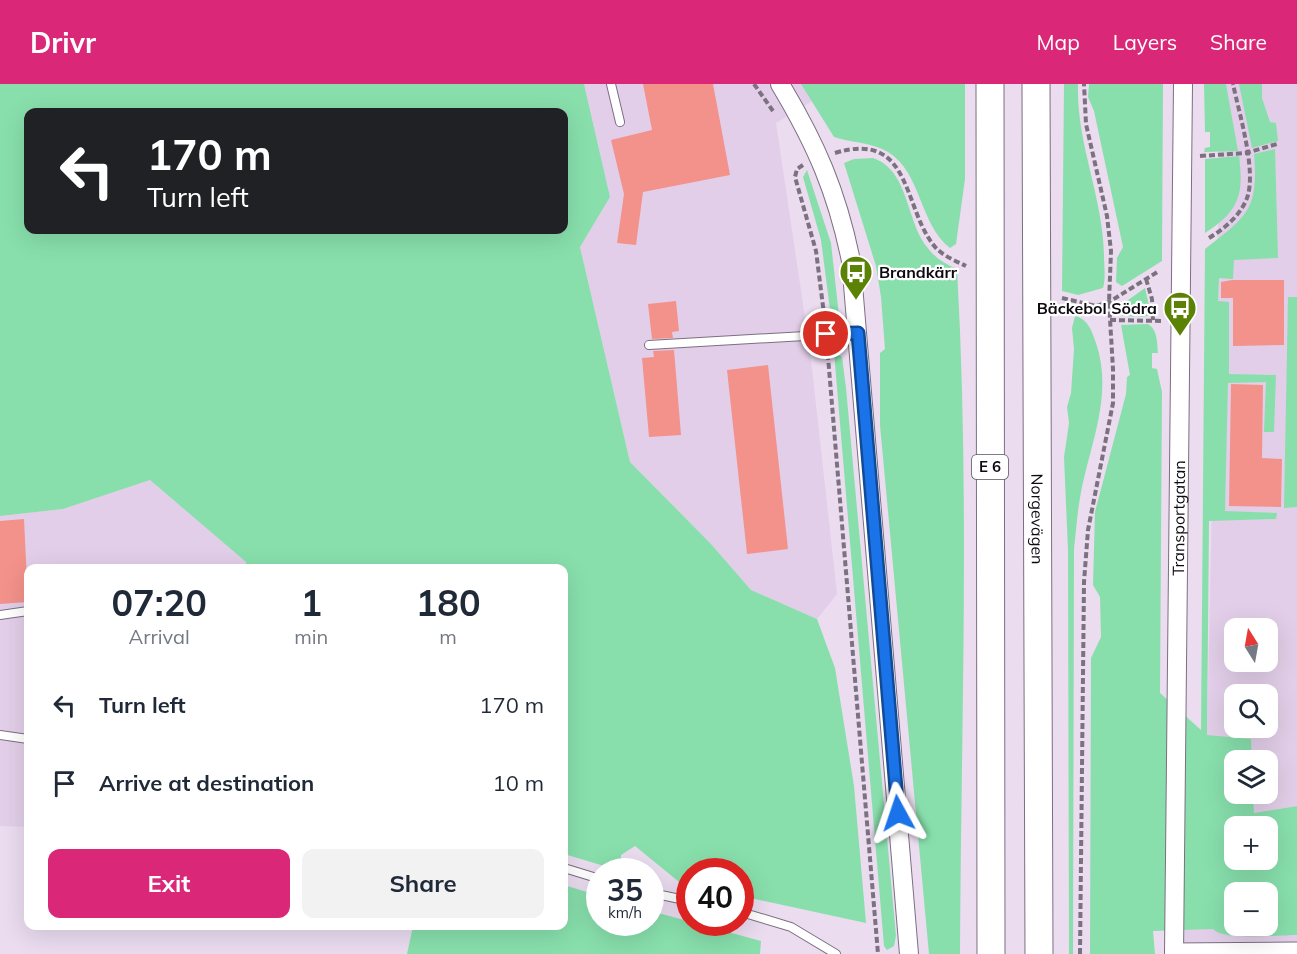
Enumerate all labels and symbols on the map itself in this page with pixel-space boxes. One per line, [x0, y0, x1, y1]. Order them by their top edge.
bus stop icon: Brandkärr [838, 254, 874, 301]
place label: Brandkärr [879, 262, 958, 282]
bus stop icon: Bäckebol Södra [1162, 290, 1198, 337]
place label: Bäckebol Södra [1037, 298, 1157, 318]
pin [800, 308, 851, 359]
road number: E 6 [972, 455, 1008, 479]
street label: Transportgatan [1168, 460, 1189, 576]
street label: Norgevägen [1027, 473, 1048, 565]
north arrow [1224, 618, 1278, 672]
position arrow [866, 781, 930, 845]
speed limit sign: 40 [676, 858, 754, 936]

